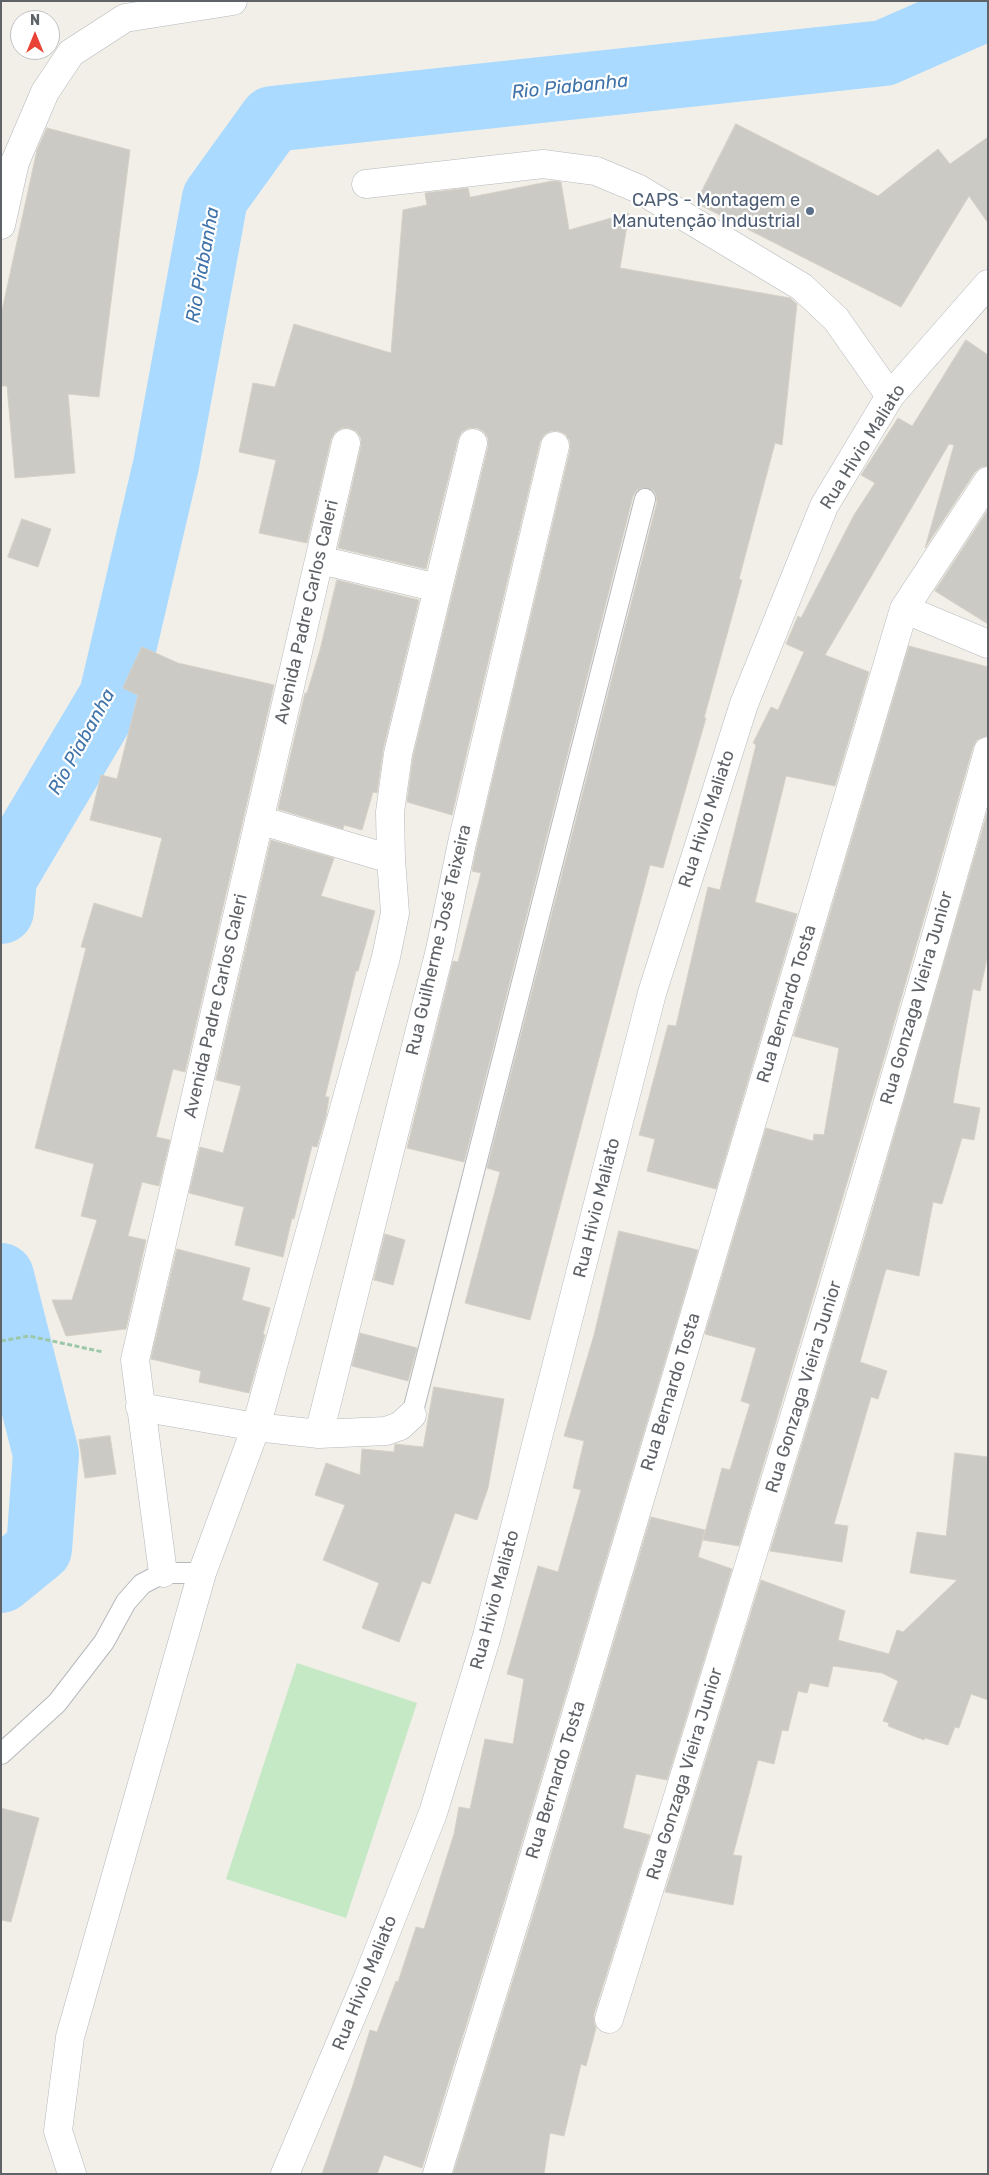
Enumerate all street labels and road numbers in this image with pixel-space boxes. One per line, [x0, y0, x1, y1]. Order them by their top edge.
street label: Rua Hivio Maliato [816, 380, 910, 514]
street label: Avenida Padre Carlos Caleri [271, 498, 343, 726]
street label: Rua Hivio Maliato [675, 747, 739, 891]
street label: Rua Guilherme José Teixeira [402, 822, 476, 1058]
street label: Rua Gonzaga Vieira Junior [876, 889, 958, 1107]
street label: Avenida Padre Carlos Caleri [180, 892, 252, 1120]
street label: Rua Bernardo Tosta [753, 922, 821, 1086]
street label: Rua Hivio Maliato [569, 1136, 625, 1280]
street label: Rua Gonzaga Vieira Junior [761, 1278, 847, 1496]
street label: Rua Bernardo Tosta [637, 1310, 705, 1474]
street label: Rua Hivio Maliato [466, 1528, 524, 1672]
street label: Rua Gonzaga Vieira Junior [642, 1665, 728, 1883]
street label: Rua Bernardo Tosta [522, 1698, 590, 1862]
street label: Rua Hivio Maliato [328, 1912, 402, 2054]

